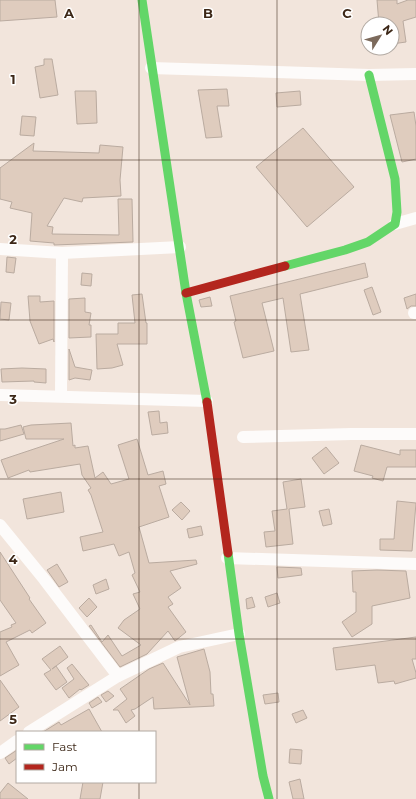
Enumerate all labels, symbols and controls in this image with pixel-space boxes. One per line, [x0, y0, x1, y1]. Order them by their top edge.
text: A [63, 5, 75, 21]
text: B [203, 5, 213, 21]
text: C [342, 5, 352, 21]
north arrow [360, 16, 400, 56]
text: N [380, 22, 396, 38]
text: 1 [10, 71, 16, 87]
text: 2 [9, 231, 17, 247]
text: 3 [8, 391, 17, 407]
text: 4 [9, 551, 18, 567]
text: 5 [9, 711, 17, 727]
legend [16, 731, 156, 783]
text: Fast [52, 739, 77, 754]
text: Jam [51, 759, 78, 774]

